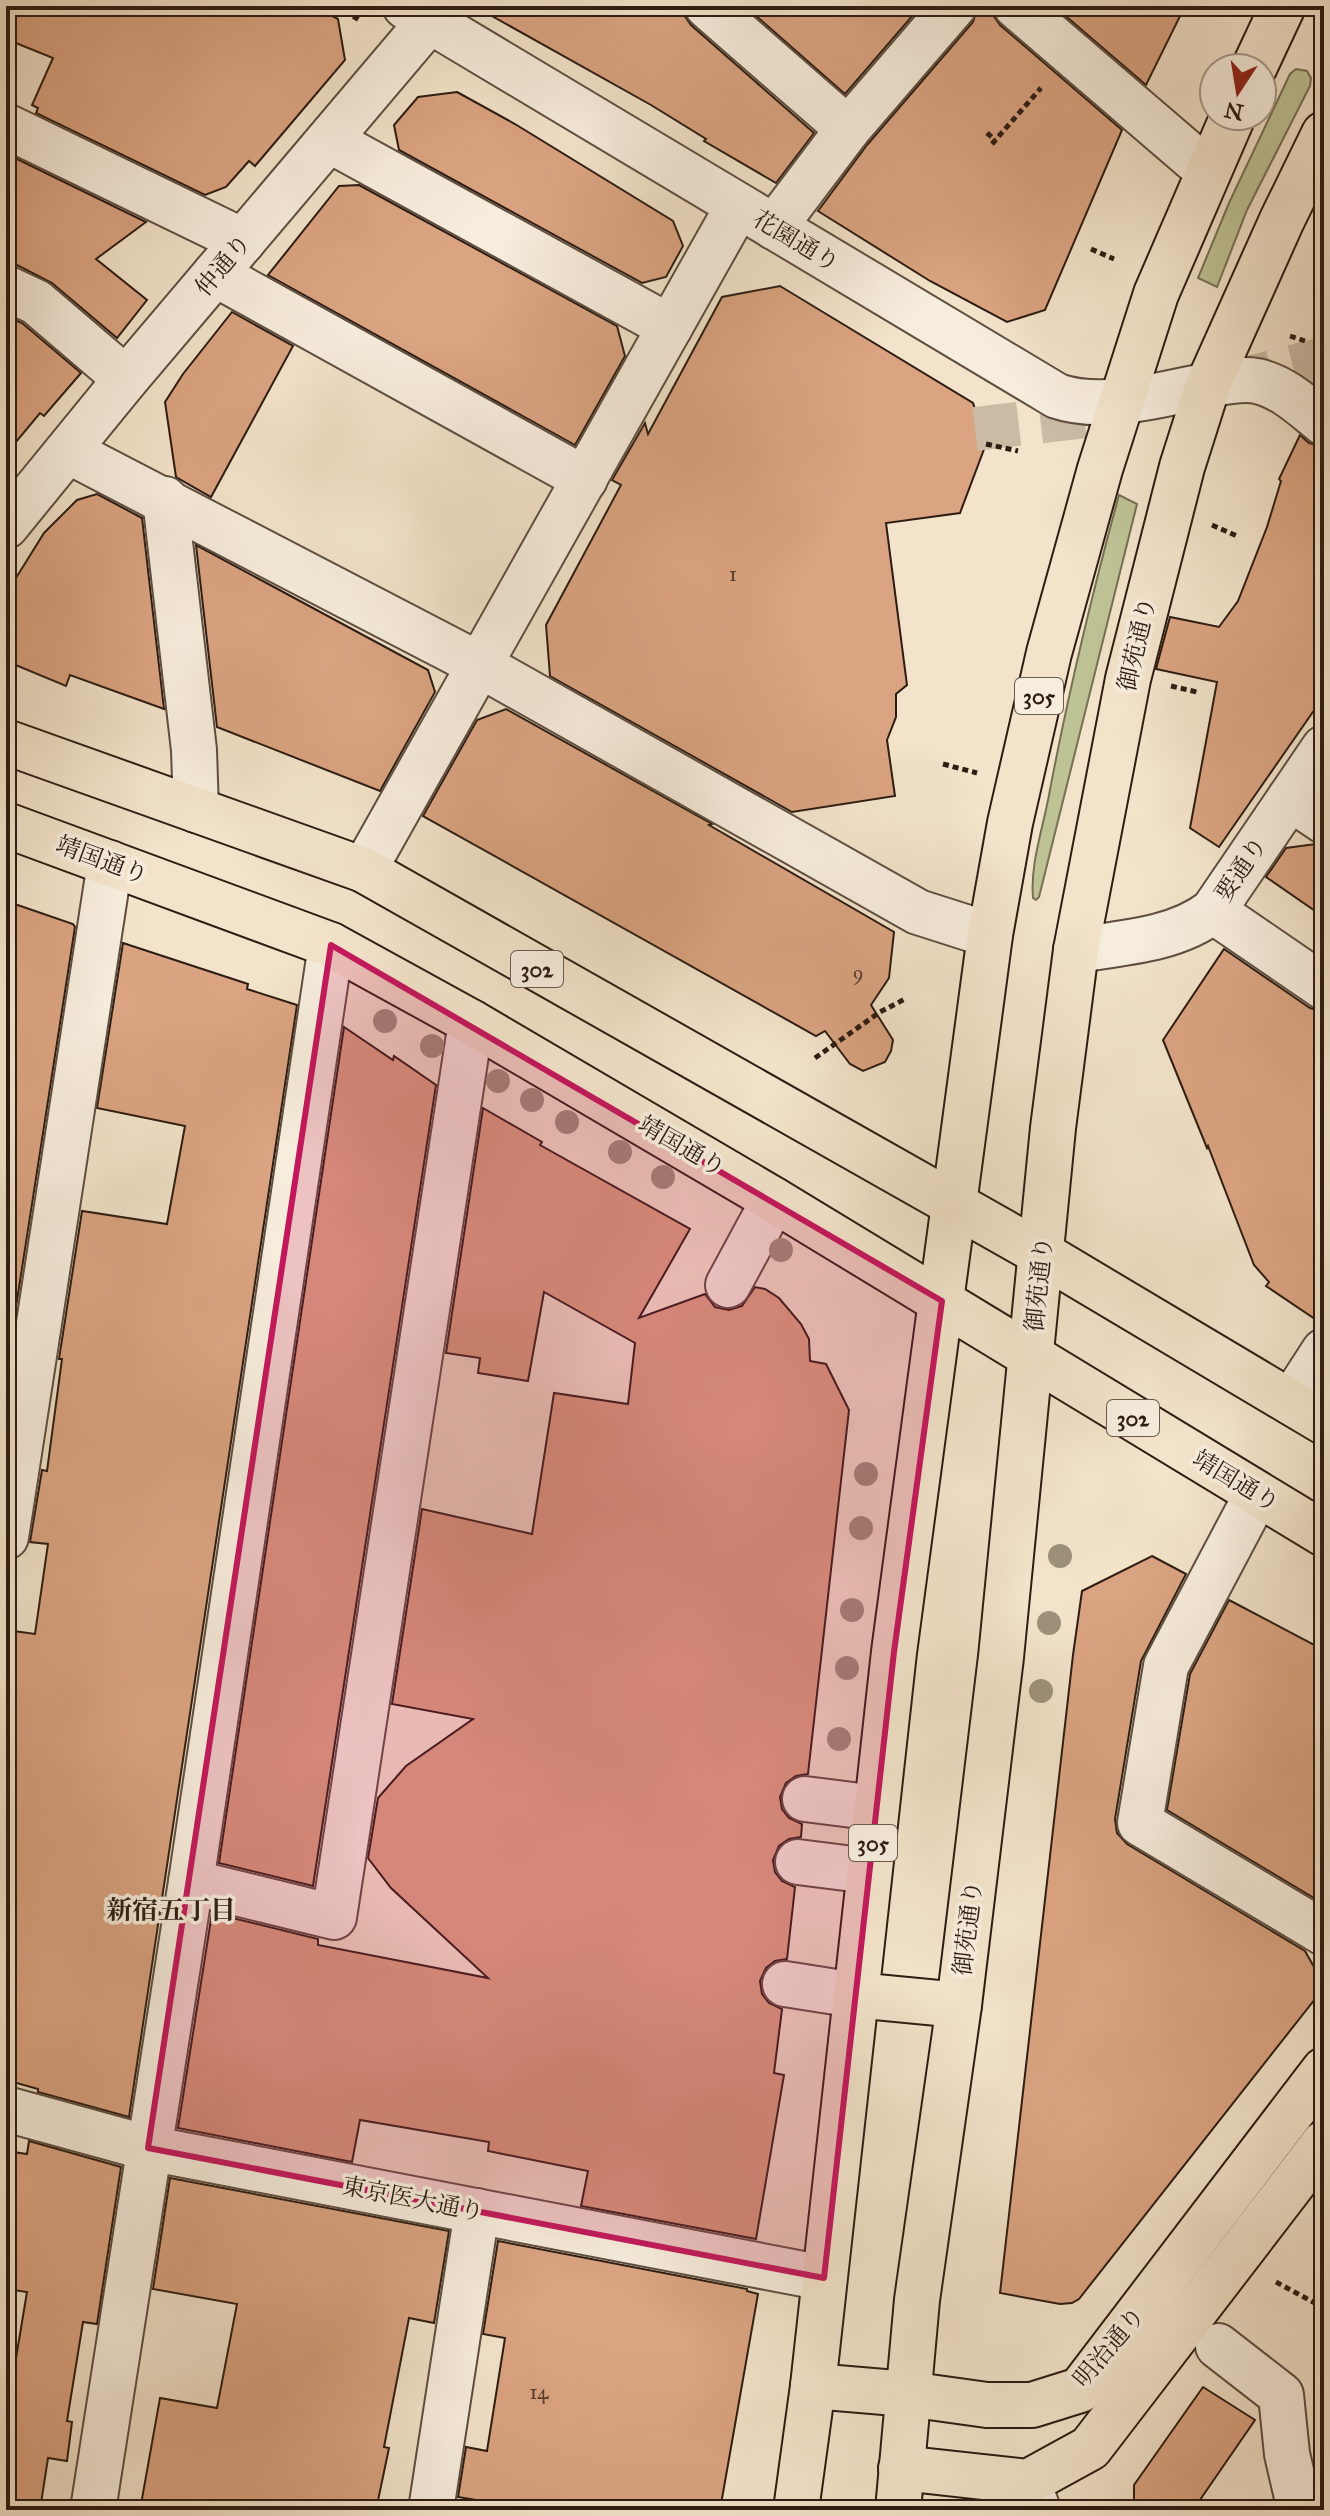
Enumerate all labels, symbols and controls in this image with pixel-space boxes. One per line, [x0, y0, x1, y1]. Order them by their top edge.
north arrow [1198, 52, 1278, 132]
text: N [1222, 96, 1246, 126]
street label: 花園通り [747, 203, 845, 279]
street label: 仲通り [188, 228, 258, 302]
house number: 1 [729, 562, 737, 586]
street label: 御苑通り [1112, 594, 1162, 694]
road number: 305 [1015, 678, 1063, 714]
street label: 靖国通り [52, 829, 152, 891]
street label: 要通り [1208, 831, 1274, 907]
road number: 302 [511, 951, 563, 987]
house number: 9 [853, 961, 863, 985]
street label: 靖国通り [633, 1109, 731, 1183]
street label: 御苑通り [1019, 1235, 1059, 1333]
road number: 302 [1107, 1400, 1159, 1436]
street label: 靖国通り [1187, 1443, 1285, 1519]
road number: 305 [849, 1825, 897, 1861]
street label: 御苑通り [947, 1879, 989, 1977]
district label: 新宿五丁目 [106, 1894, 236, 1926]
street label: 東京医大通り [339, 2171, 487, 2227]
street label: 明治通り [1067, 2301, 1151, 2393]
house number: 14 [529, 2380, 549, 2404]

